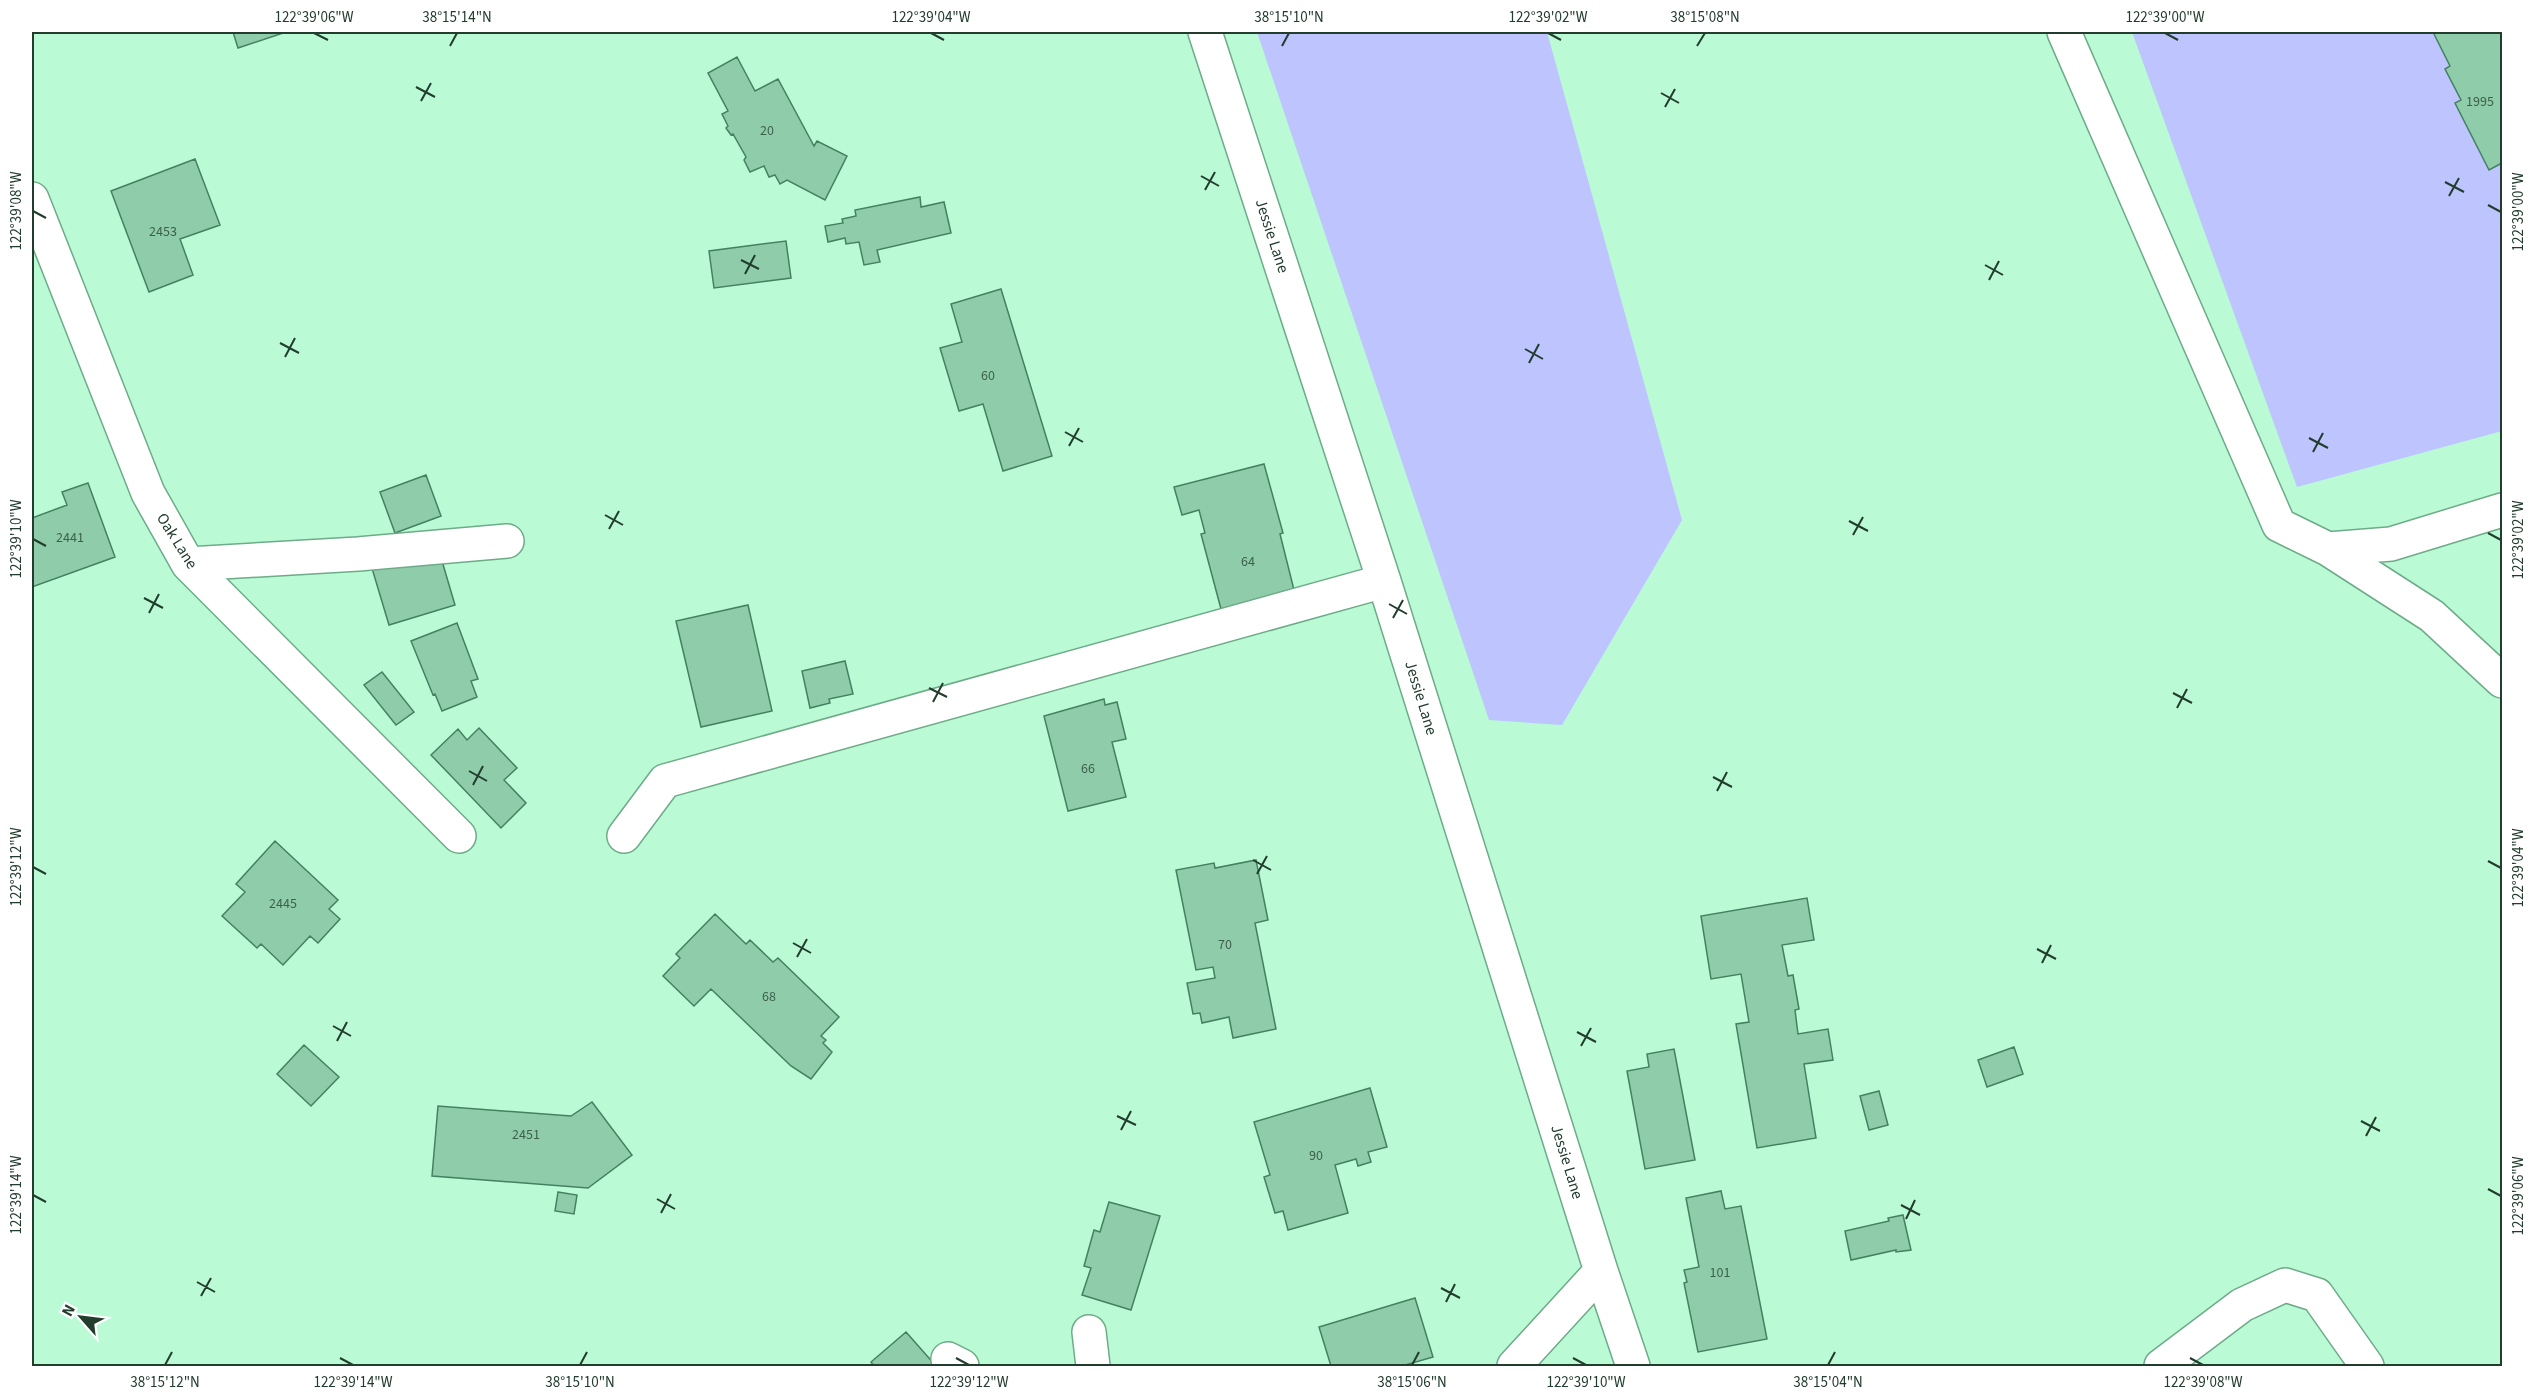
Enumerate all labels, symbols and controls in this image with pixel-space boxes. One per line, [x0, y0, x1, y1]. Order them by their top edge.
text: 122°39'06"W [274, 7, 354, 28]
text: 38°15'14"N [422, 7, 492, 28]
text: 122°39'04"W [891, 7, 971, 28]
text: 38°15'10"N [1254, 7, 1324, 28]
text: 122°39'02"W [1508, 7, 1588, 28]
text: 38°15'08"N [1670, 7, 1740, 28]
text: 122°39'00"W [2125, 7, 2205, 28]
house number: 1995 [2466, 92, 2494, 112]
house number: 20 [760, 121, 774, 141]
text: 122°39'08"W [6, 171, 27, 251]
text: 122°39'00"W [2508, 172, 2529, 252]
street label: Jessie Lane [1250, 196, 1294, 276]
house number: 2453 [149, 222, 177, 242]
house number: 60 [981, 366, 995, 386]
text: 122°39'10"W [6, 499, 27, 579]
text: 122°39'02"W [2508, 500, 2529, 580]
street label: Oak Lane [151, 509, 203, 573]
house number: 2441 [56, 528, 84, 548]
house number: 64 [1241, 552, 1255, 572]
street label: Jessie Lane [1399, 658, 1443, 738]
house number: 66 [1081, 759, 1095, 779]
text: 122°39'12"W [6, 827, 27, 907]
text: 122°39'04"W [2508, 828, 2529, 908]
house number: 2445 [269, 894, 297, 914]
house number: 70 [1218, 935, 1232, 955]
house number: 68 [762, 987, 776, 1007]
street label: Jessie Lane [1545, 1122, 1589, 1202]
house number: 2451 [512, 1125, 540, 1145]
house number: 90 [1309, 1146, 1323, 1166]
text: 122°39'14"W [6, 1155, 27, 1235]
text: 122°39'06"W [2508, 1156, 2529, 1236]
house number: 101 [1710, 1263, 1730, 1283]
north arrow [51, 1287, 111, 1347]
text: N [56, 1301, 81, 1320]
text: 38°15'12"N [130, 1372, 200, 1393]
text: 122°39'14"W [313, 1372, 393, 1393]
text: 38°15'10"N [545, 1372, 615, 1393]
text: 122°39'12"W [929, 1372, 1009, 1393]
text: 38°15'06"N [1377, 1372, 1447, 1393]
text: 122°39'10"W [1546, 1372, 1626, 1393]
text: 38°15'04"N [1793, 1372, 1863, 1393]
text: 122°39'08"W [2163, 1372, 2243, 1393]

